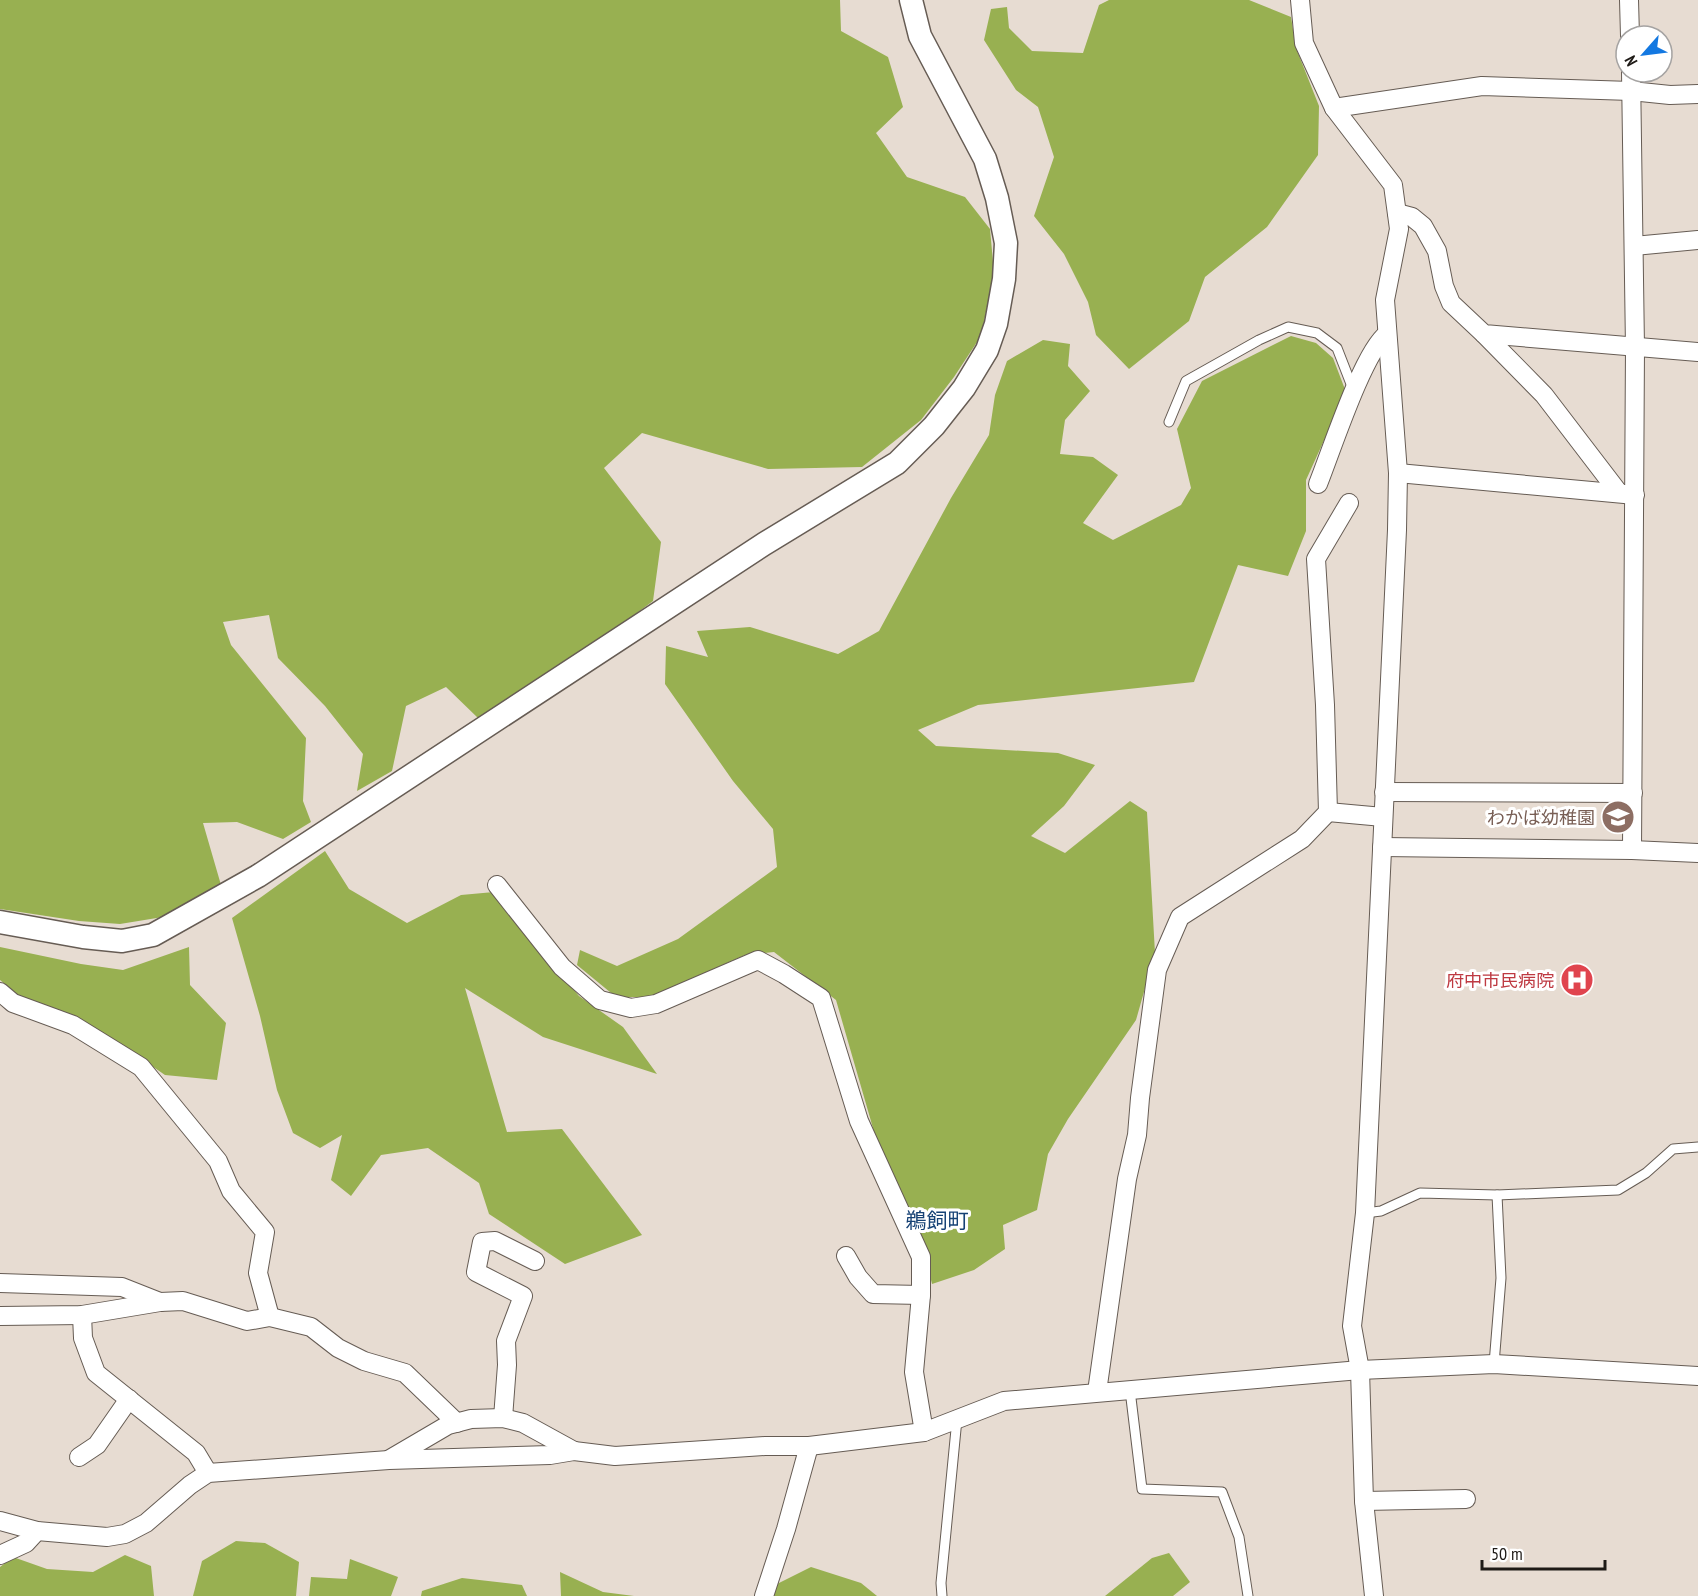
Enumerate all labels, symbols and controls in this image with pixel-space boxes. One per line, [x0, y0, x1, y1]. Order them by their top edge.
north arrow [1614, 24, 1674, 84]
text: N [1620, 53, 1642, 70]
school or university icon: わかば幼稚園 [1600, 799, 1636, 835]
place label: わかば幼稚園 [1487, 806, 1595, 829]
hospital icon: 府中市民病院 [1559, 962, 1595, 998]
place label: 府中市民病院 [1446, 969, 1554, 992]
district label: 鵜飼町 [906, 1207, 969, 1234]
scale bar [1482, 1533, 1605, 1571]
text: 50 m [1491, 1542, 1523, 1565]

